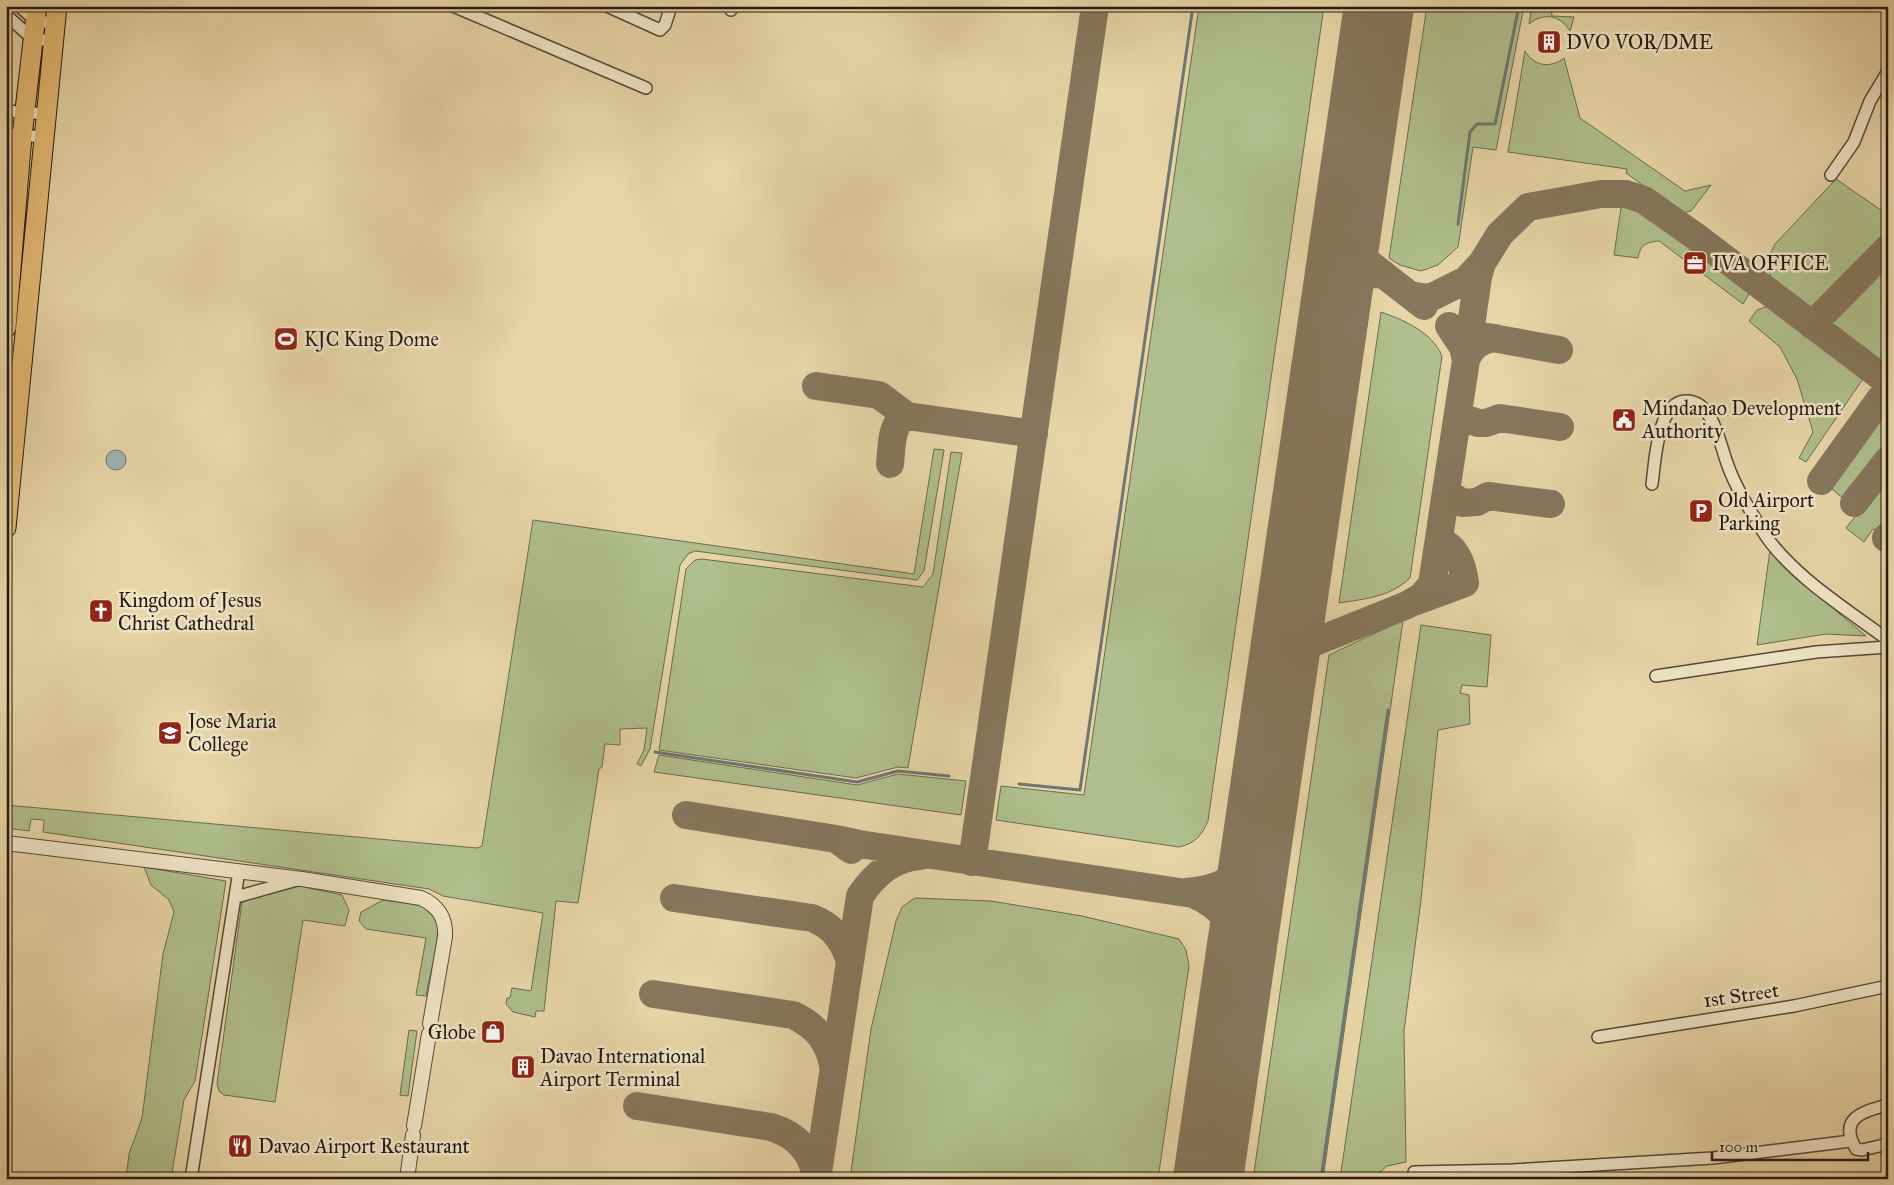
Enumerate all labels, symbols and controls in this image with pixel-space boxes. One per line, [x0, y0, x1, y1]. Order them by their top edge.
building icon: DVO VOR/DME [1536, 29, 1562, 55]
place label: DVO VOR/DME [1566, 30, 1713, 54]
office icon: IVA OFFICE [1682, 250, 1708, 276]
place label: IVA OFFICE [1712, 251, 1828, 275]
sports icon: KJC King Dome [273, 326, 299, 352]
place label: KJC King Dome [304, 327, 439, 352]
place label: Mindanao Development Authority [1641, 396, 1841, 443]
public building icon: Mindanao Development Authority [1611, 407, 1637, 433]
place label: Old Airport Parking [1718, 488, 1814, 536]
parking icon: Old Airport Parking [1688, 498, 1714, 524]
place label: Kingdom of Jesus Christ Cathedral [118, 588, 262, 635]
church icon: Kingdom of Jesus Christ Cathedral [88, 598, 114, 624]
place label: Jose Maria College [186, 709, 277, 757]
school or university icon: Jose Maria College [157, 720, 183, 746]
street label: 1st Street [1702, 978, 1780, 1012]
shop icon: Globe [480, 1019, 506, 1045]
place label: Globe [428, 1020, 476, 1044]
place label: Davao International Airport Terminal [539, 1044, 706, 1091]
building icon: Davao International Airport Terminal [510, 1054, 536, 1080]
scale bar [1712, 1130, 1868, 1162]
restaurant icon: Davao Airport Restaurant [227, 1133, 253, 1159]
place label: Davao Airport Restaurant [258, 1134, 470, 1158]
text: 100 m [1719, 1138, 1759, 1156]

